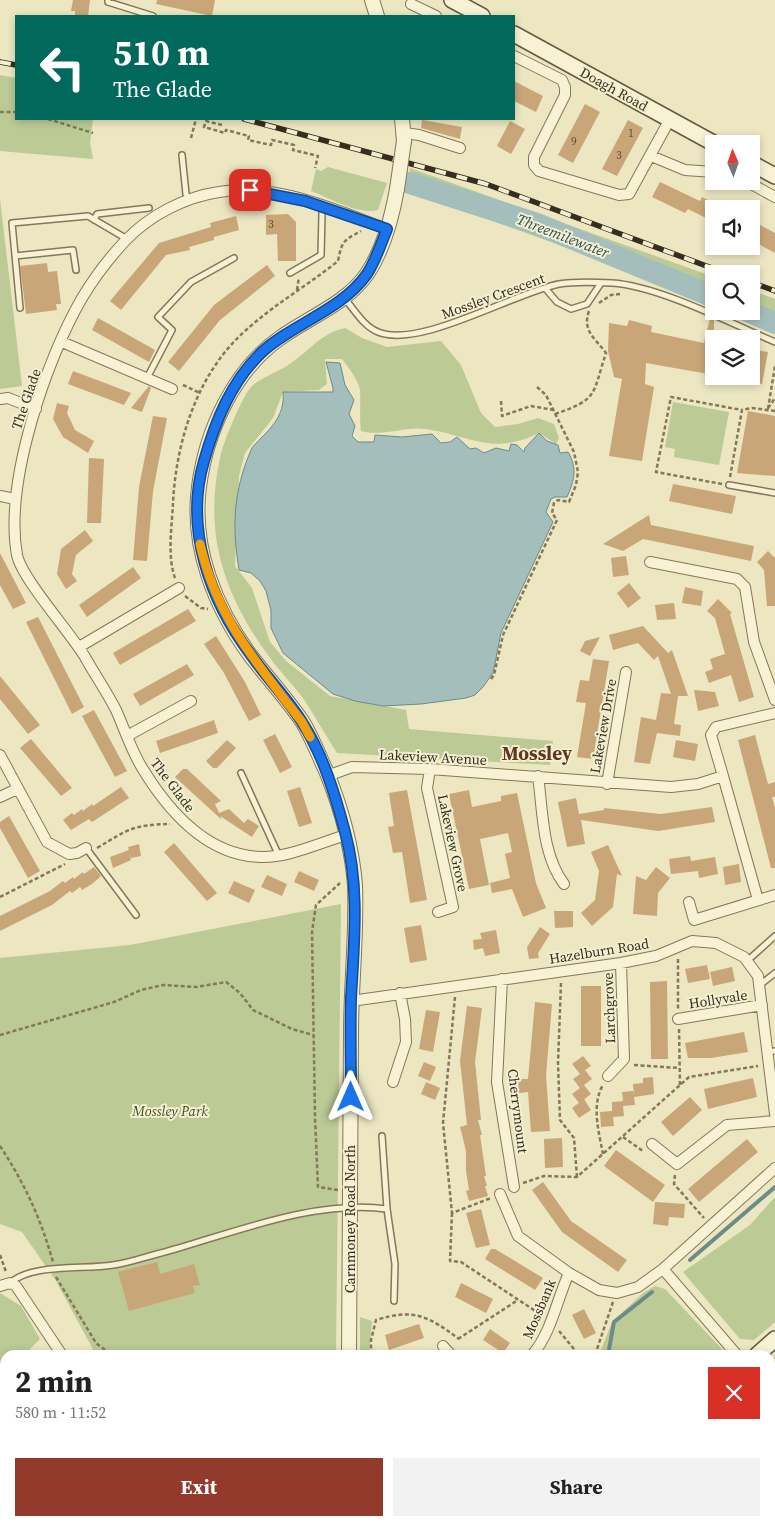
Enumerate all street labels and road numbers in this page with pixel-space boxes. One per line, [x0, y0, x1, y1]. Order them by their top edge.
street label: Doagh Road [576, 62, 652, 116]
street label: Mossley Crescent [439, 268, 548, 324]
street label: The Glade [6, 366, 46, 432]
street label: Lakeview Drive [585, 677, 621, 775]
street label: Lakeview Avenue [379, 744, 487, 770]
street label: The Glade [146, 754, 200, 816]
street label: Lakeview Grove [433, 793, 473, 893]
street label: Hazelburn Road [548, 933, 650, 969]
street label: Larchgrove [598, 972, 620, 1044]
street label: Hollyvale [687, 984, 749, 1014]
street label: Cherrymount [503, 1068, 533, 1155]
street label: Carnmoney Road North [340, 1145, 360, 1293]
street label: Mossbank [517, 1276, 561, 1342]

